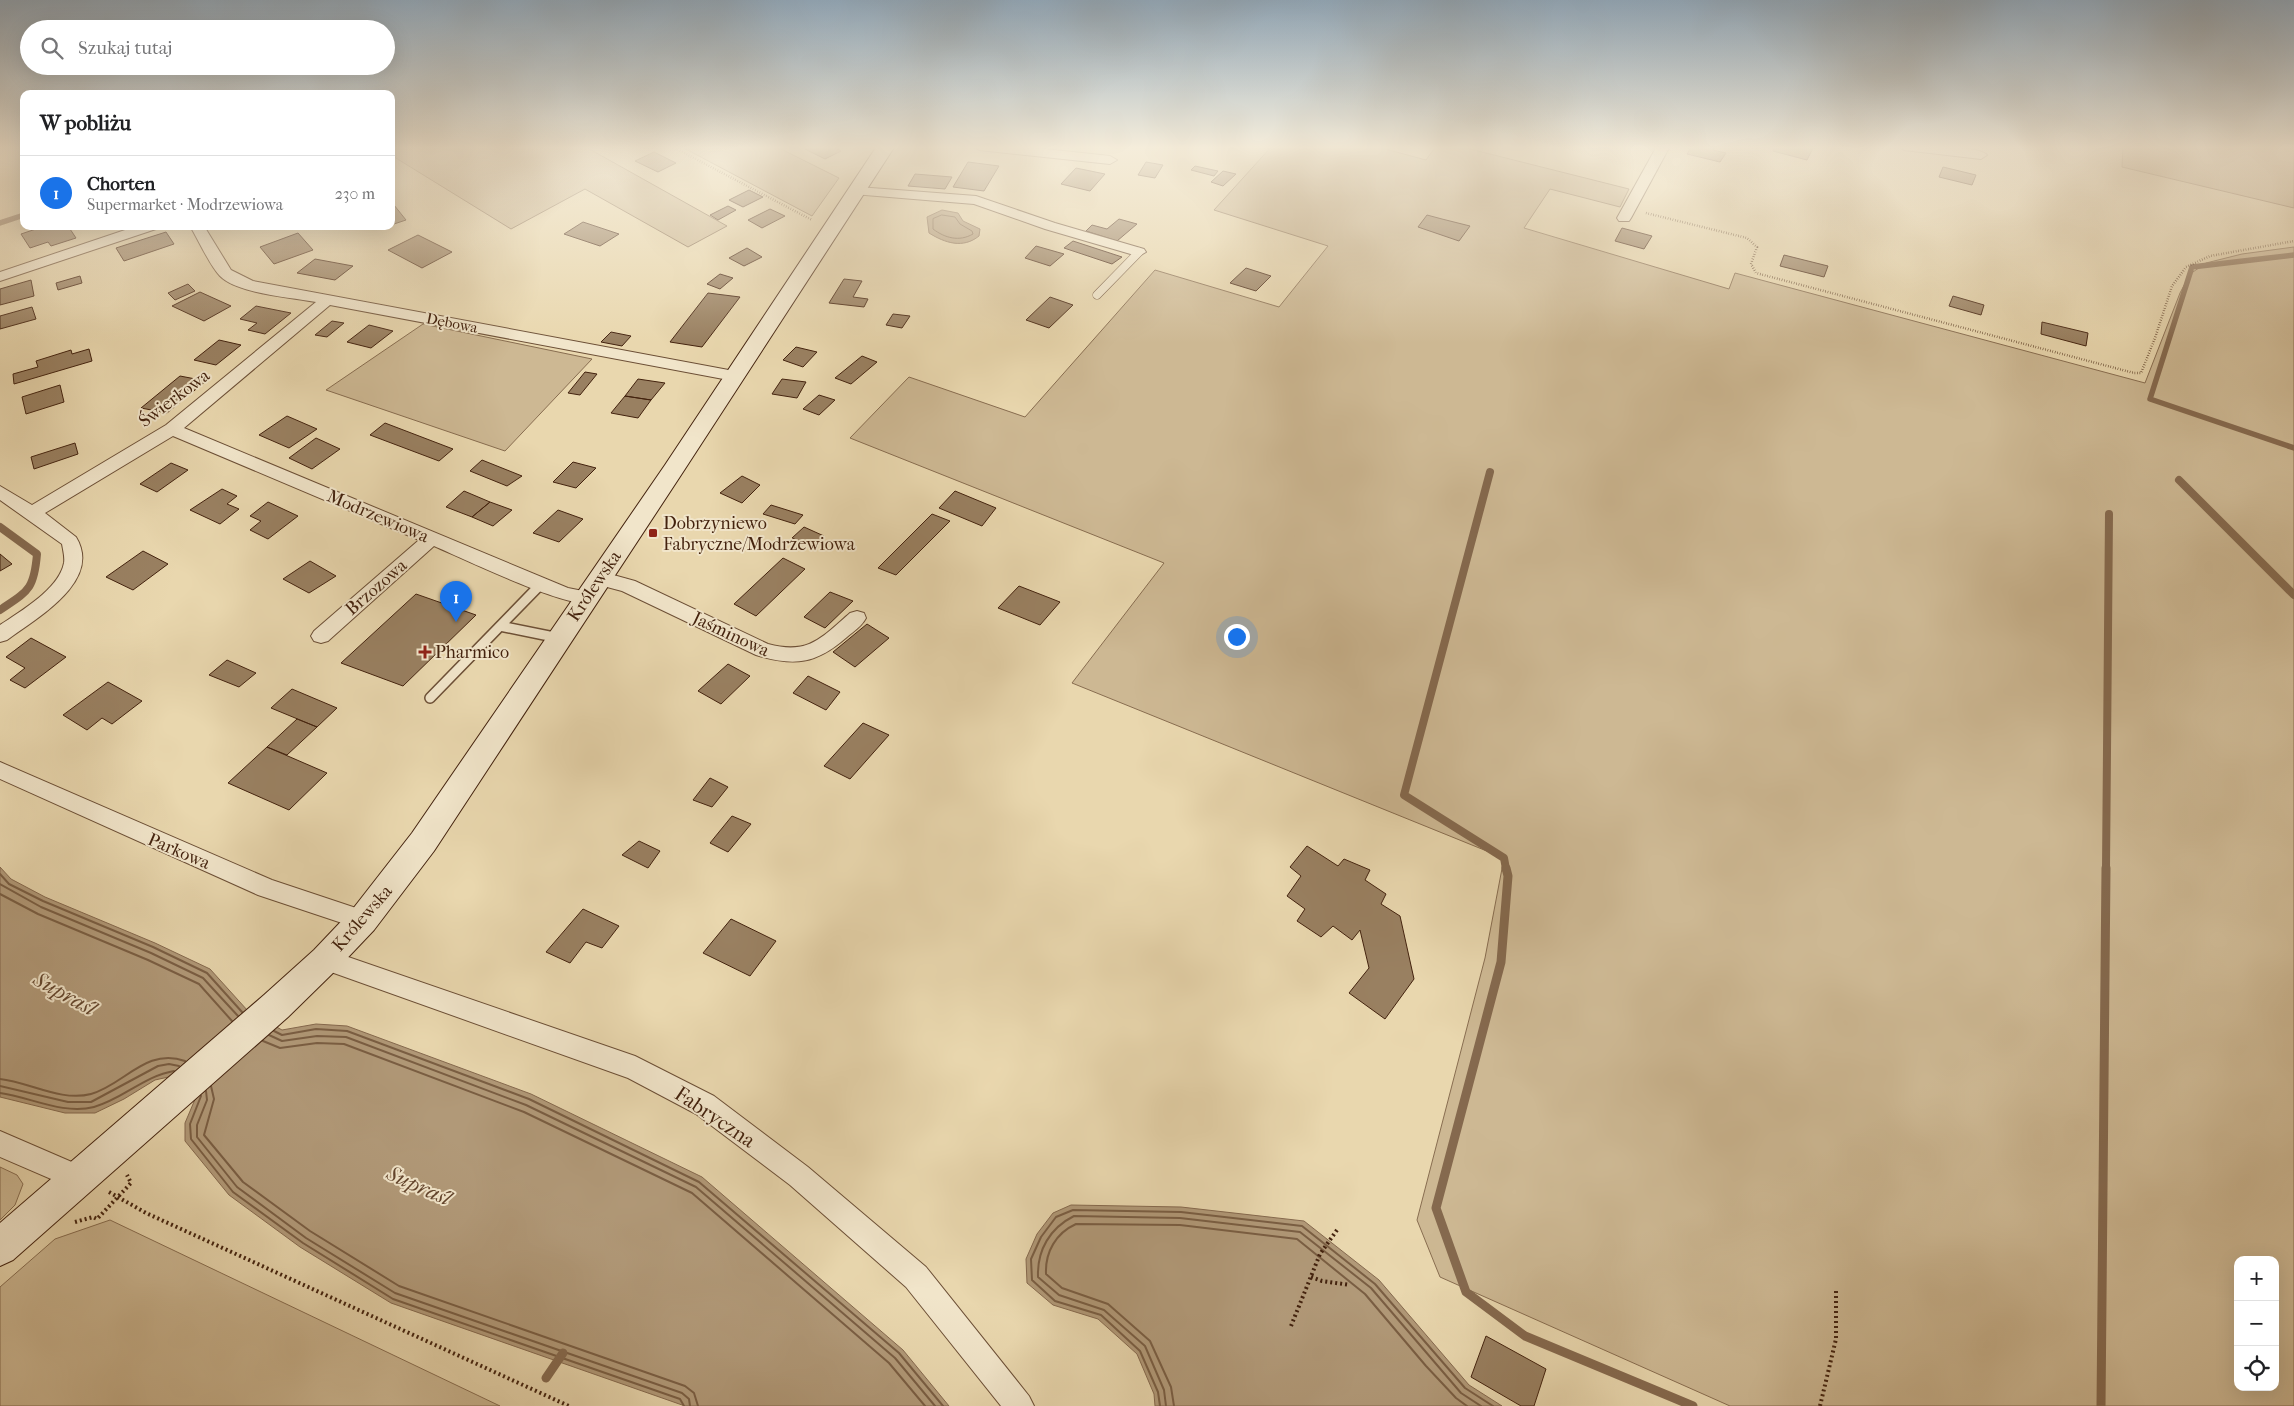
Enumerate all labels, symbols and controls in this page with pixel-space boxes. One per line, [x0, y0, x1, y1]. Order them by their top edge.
search box [20, 20, 395, 75]
icon: search [38, 34, 66, 62]
text: Szukaj tutaj [78, 37, 172, 59]
text: W pobliżu [40, 111, 131, 135]
text: Chorten [87, 173, 155, 195]
text: 1 [53, 184, 59, 203]
text: 230 m [335, 184, 375, 203]
text: Supermarket · Modrzewiowa [87, 195, 283, 214]
street label: Dębowa [425, 309, 480, 337]
street label: Świerkowa [134, 364, 214, 432]
street label: Modrzewiowa [324, 486, 432, 548]
place label: Dobrzyniewo Fabryczne/Modrzewiowa [663, 513, 856, 555]
marker: Dobrzyniewo Fabryczne/Modrzewiowa [647, 527, 659, 539]
street label: Królewska [563, 546, 626, 626]
street label: Brzozowa [341, 555, 412, 620]
pin: 1 [440, 581, 472, 622]
street label: Jaśminowa [687, 607, 773, 662]
your location [1224, 624, 1250, 650]
place label: Pharmico [435, 642, 509, 663]
marker: Pharmico [419, 646, 431, 658]
street label: Parkowa [144, 829, 214, 874]
street label: Królewska [328, 880, 397, 956]
water label: Supraśl [28, 966, 103, 1023]
street label: Fabryczna [670, 1081, 760, 1153]
water label: Supraśl [382, 1160, 457, 1213]
map controls [2234, 1256, 2279, 1391]
button: + [2234, 1256, 2279, 1301]
button: − [2234, 1301, 2279, 1346]
button: locate [2234, 1346, 2279, 1391]

